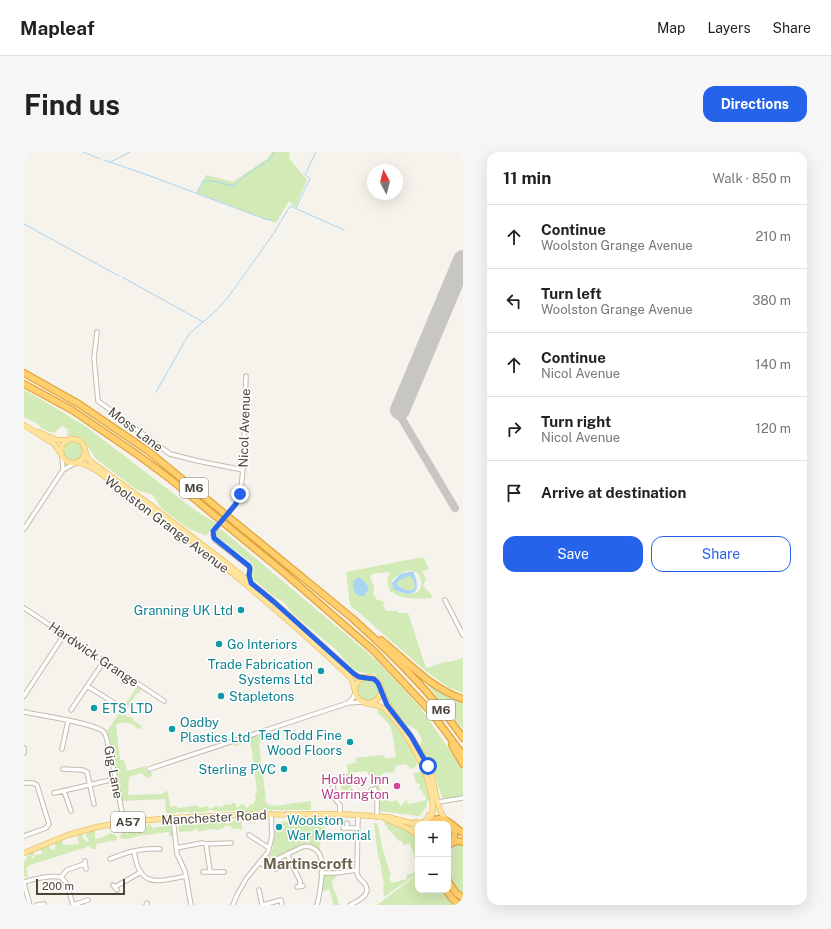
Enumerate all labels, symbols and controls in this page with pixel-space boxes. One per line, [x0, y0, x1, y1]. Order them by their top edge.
text: Mapleaf [20, 17, 94, 39]
text: Map [657, 20, 685, 36]
text: Layers [707, 20, 751, 36]
text: Share [773, 20, 811, 36]
button: Directions [703, 86, 807, 122]
text: Find us [24, 88, 120, 121]
north arrow [367, 164, 403, 200]
text: 11 min [503, 168, 551, 188]
text: Walk · 850 m [712, 171, 791, 186]
text: Continue [541, 221, 606, 238]
icon: ahead [503, 226, 525, 248]
text: 210 m [756, 229, 791, 244]
text: Woolston Grange Avenue [541, 238, 693, 253]
text: Turn left [541, 285, 602, 302]
icon: left [503, 290, 525, 312]
text: 380 m [752, 293, 791, 308]
text: Woolston Grange Avenue [541, 302, 693, 317]
text: Continue [541, 349, 606, 366]
icon: ahead [503, 354, 525, 376]
text: 140 m [755, 357, 791, 372]
text: Nicol Avenue [541, 366, 620, 381]
street label: Nicol Avenue [236, 388, 253, 468]
street label: Moss Lane [105, 404, 166, 455]
text: Turn right [541, 413, 611, 430]
icon: right [503, 418, 525, 440]
text: 120 m [756, 421, 791, 436]
text: Nicol Avenue [541, 430, 620, 445]
street label: Woolston Grange Avenue [102, 473, 232, 576]
road number: M6 [180, 478, 208, 498]
icon: arrive [503, 482, 525, 504]
text: Arrive at destination [541, 484, 686, 501]
route end [231, 485, 249, 503]
button: Save [503, 536, 643, 572]
button: Share [651, 536, 791, 572]
place label: Granning UK Ltd [134, 603, 233, 618]
marker: Granning UK Ltd [236, 605, 246, 615]
street label: Hardwick Grange [46, 619, 141, 690]
place label: Go Interiors [227, 637, 297, 652]
marker: Go Interiors [214, 639, 224, 649]
place label: Trade Fabrication Systems Ltd [208, 657, 313, 687]
marker: Trade Fabrication Systems Ltd [316, 666, 326, 676]
place label: Stapletons [229, 689, 294, 704]
marker: Stapletons [216, 691, 226, 701]
road number: M6 [427, 700, 455, 720]
place label: ETS LTD [102, 701, 153, 716]
marker: ETS LTD [89, 703, 99, 713]
place label: Oadby Plastics Ltd [180, 715, 250, 745]
marker: Oadby Plastics Ltd [167, 724, 177, 734]
place label: Ted Todd Fine Wood Floors [258, 728, 342, 758]
marker: Ted Todd Fine Wood Floors [345, 737, 355, 747]
street label: Gig Lane [101, 744, 126, 800]
route start [419, 757, 437, 775]
place label: Sterling PVC [199, 762, 276, 777]
marker: Sterling PVC [279, 764, 289, 774]
place label: Holiday Inn Warrington [321, 772, 389, 802]
marker: Holiday Inn Warrington [392, 781, 402, 791]
street label: Manchester Road [161, 807, 267, 828]
road number: A57 [111, 812, 145, 832]
place label: Woolston War Memorial [287, 813, 371, 843]
map controls [415, 821, 451, 893]
button: + [415, 821, 451, 857]
marker: Woolston War Memorial [274, 822, 284, 832]
district label: Martinscroft [263, 855, 353, 872]
button: − [415, 857, 451, 893]
scale bar [36, 877, 125, 896]
text: 200 m [42, 880, 74, 892]

